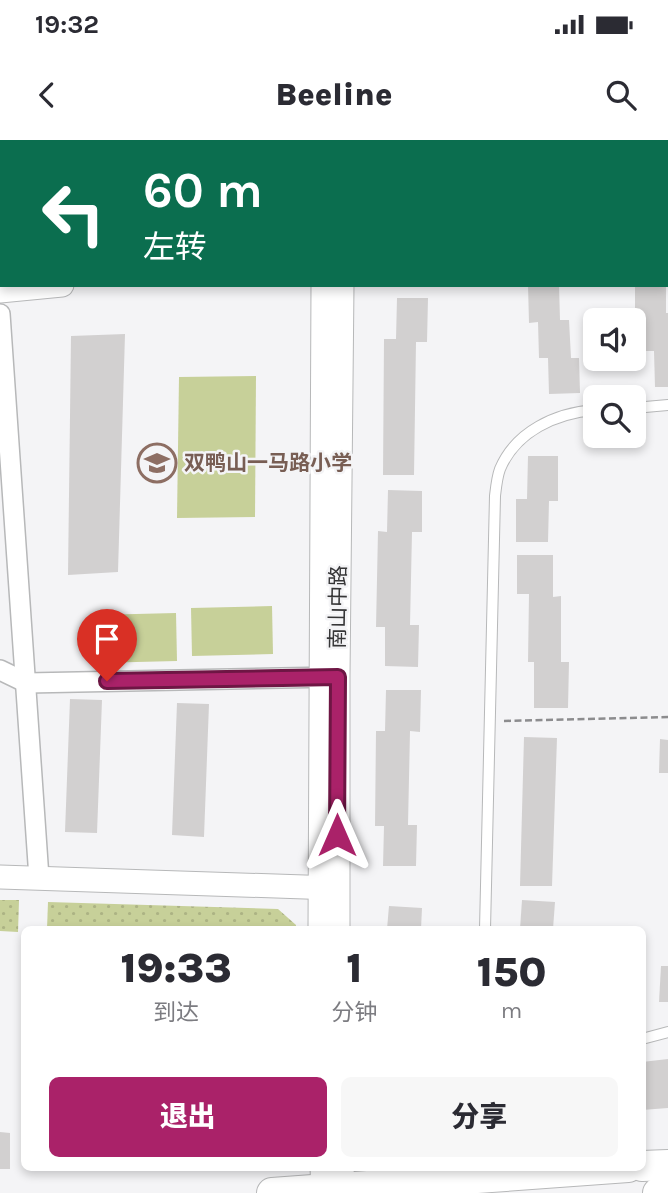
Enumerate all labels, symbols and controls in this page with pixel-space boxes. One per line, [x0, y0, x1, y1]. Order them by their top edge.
text: 19:32 [35, 9, 99, 40]
icon: back [28, 76, 66, 114]
text: Beeline [276, 76, 392, 113]
icon: search [602, 76, 640, 114]
text: 60 m [143, 162, 263, 219]
icon: left [28, 168, 119, 259]
text: 左转 [143, 229, 207, 266]
map controls [583, 308, 646, 448]
button: sound [583, 308, 646, 371]
button: search [583, 385, 646, 448]
school or university icon: 双鸭山一马路小学 [136, 442, 178, 484]
place label: 双鸭山一马路小学 [184, 451, 352, 475]
street label: 南山中路 [325, 565, 351, 649]
pin [77, 609, 137, 681]
icon: arrive [88, 620, 126, 658]
position arrow [300, 798, 374, 872]
text: 19:33 [121, 943, 232, 993]
text: 1 [346, 943, 362, 993]
text: 150 [477, 947, 546, 997]
text: m [501, 997, 522, 1024]
text: 到达 [153, 999, 199, 1026]
text: 分钟 [331, 999, 377, 1026]
button: 退出 [49, 1077, 327, 1157]
button: 分享 [341, 1077, 618, 1157]

